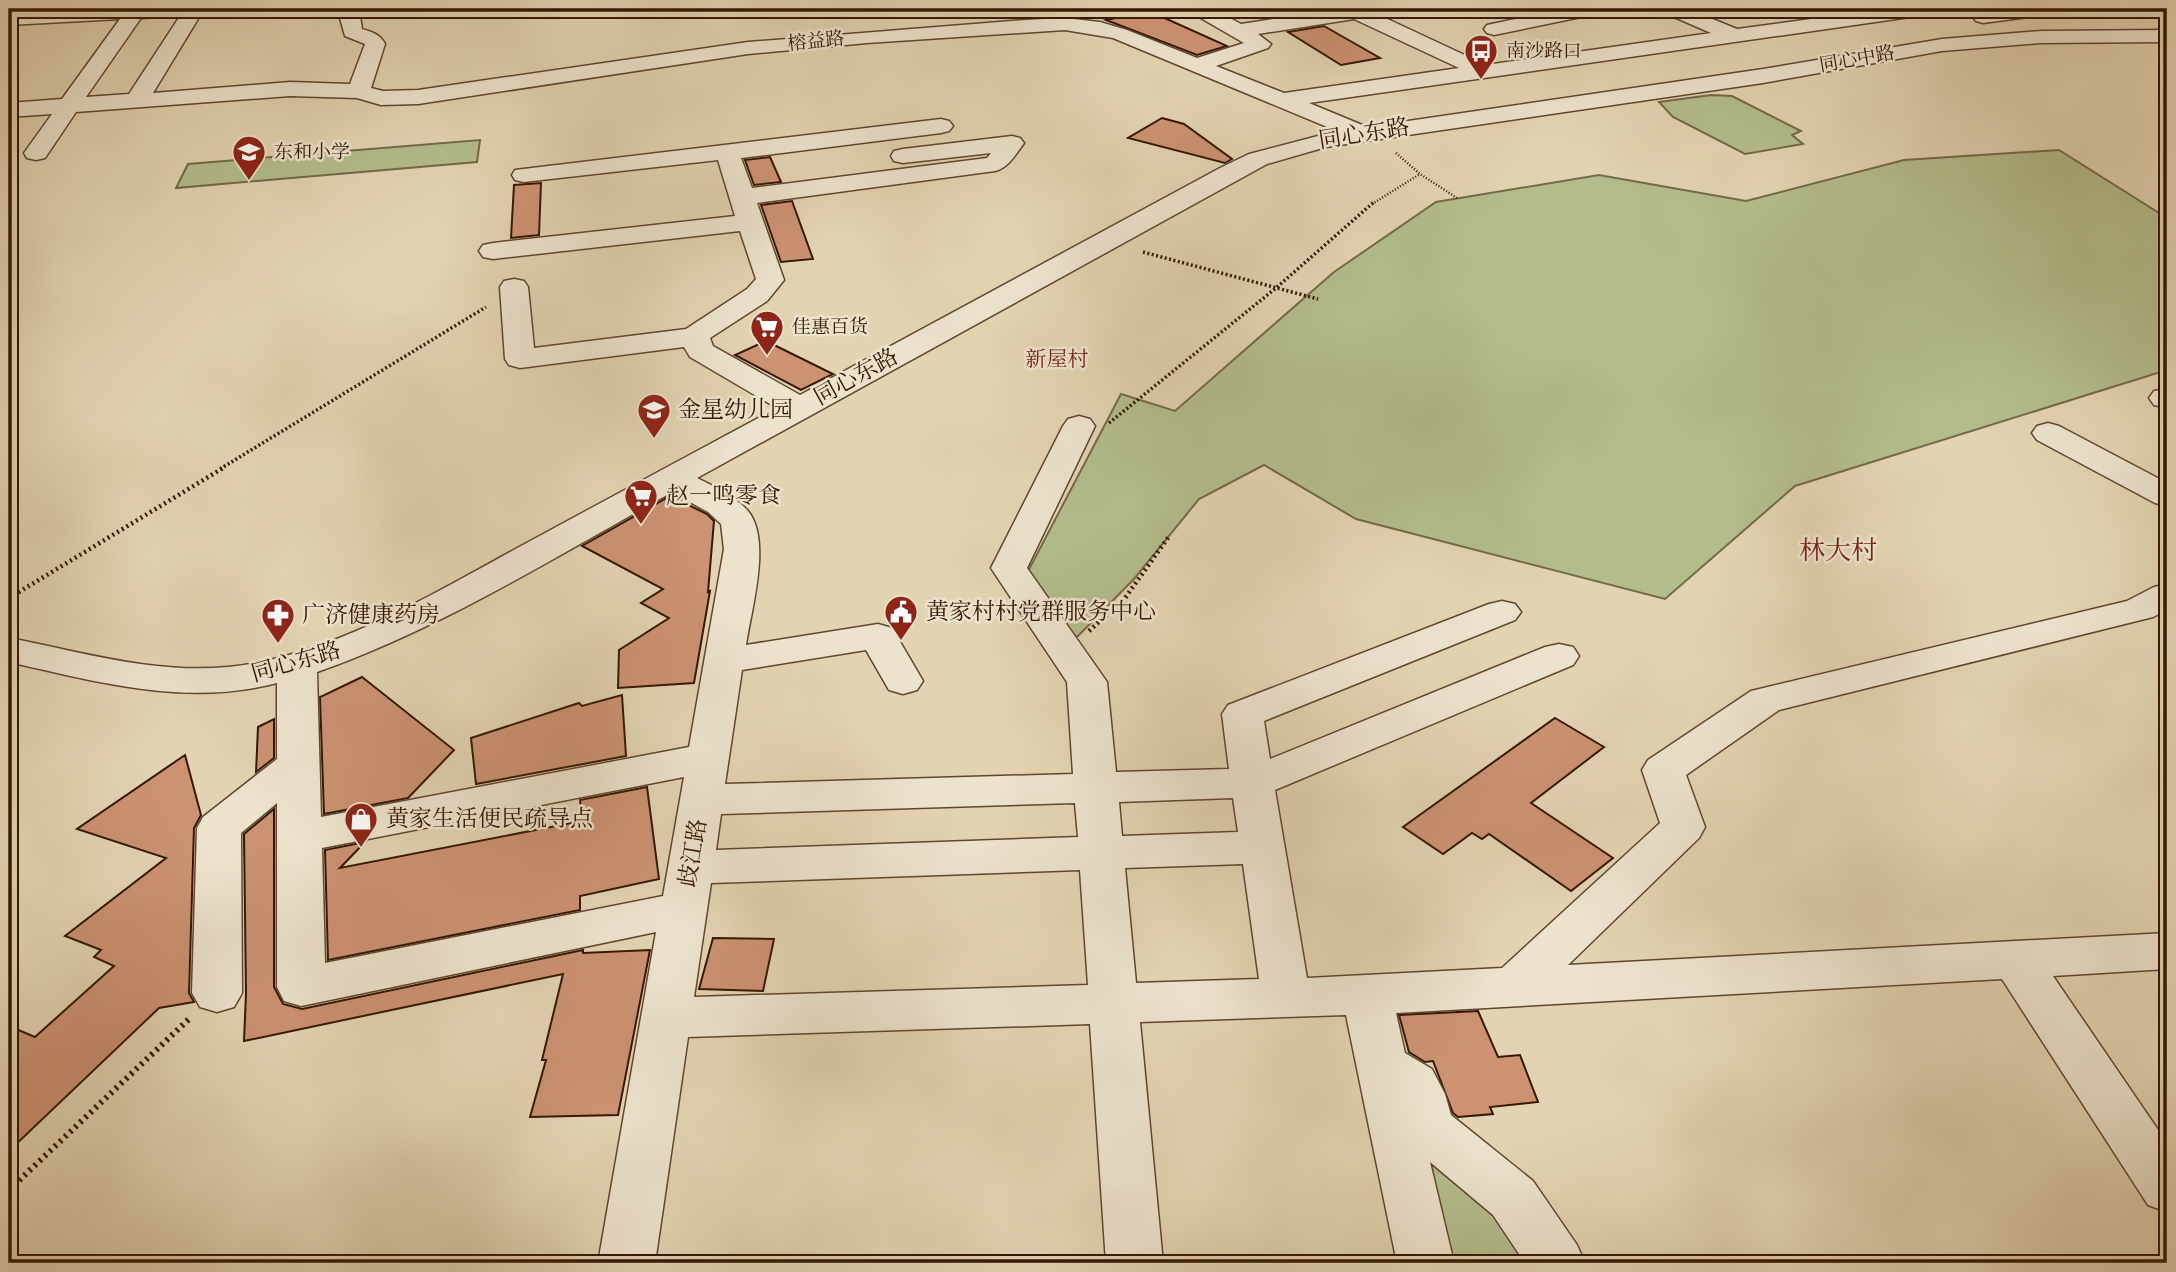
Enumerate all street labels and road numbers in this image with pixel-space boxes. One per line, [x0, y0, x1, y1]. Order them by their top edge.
street label: 榕益路 [786, 26, 846, 56]
street label: 同心中路 [1817, 41, 1897, 77]
street label: 同心东路 [1316, 113, 1412, 155]
street label: 同心东路 [809, 342, 903, 412]
street label: 同心东路 [248, 636, 344, 688]
street label: 歧江路 [673, 817, 713, 889]

